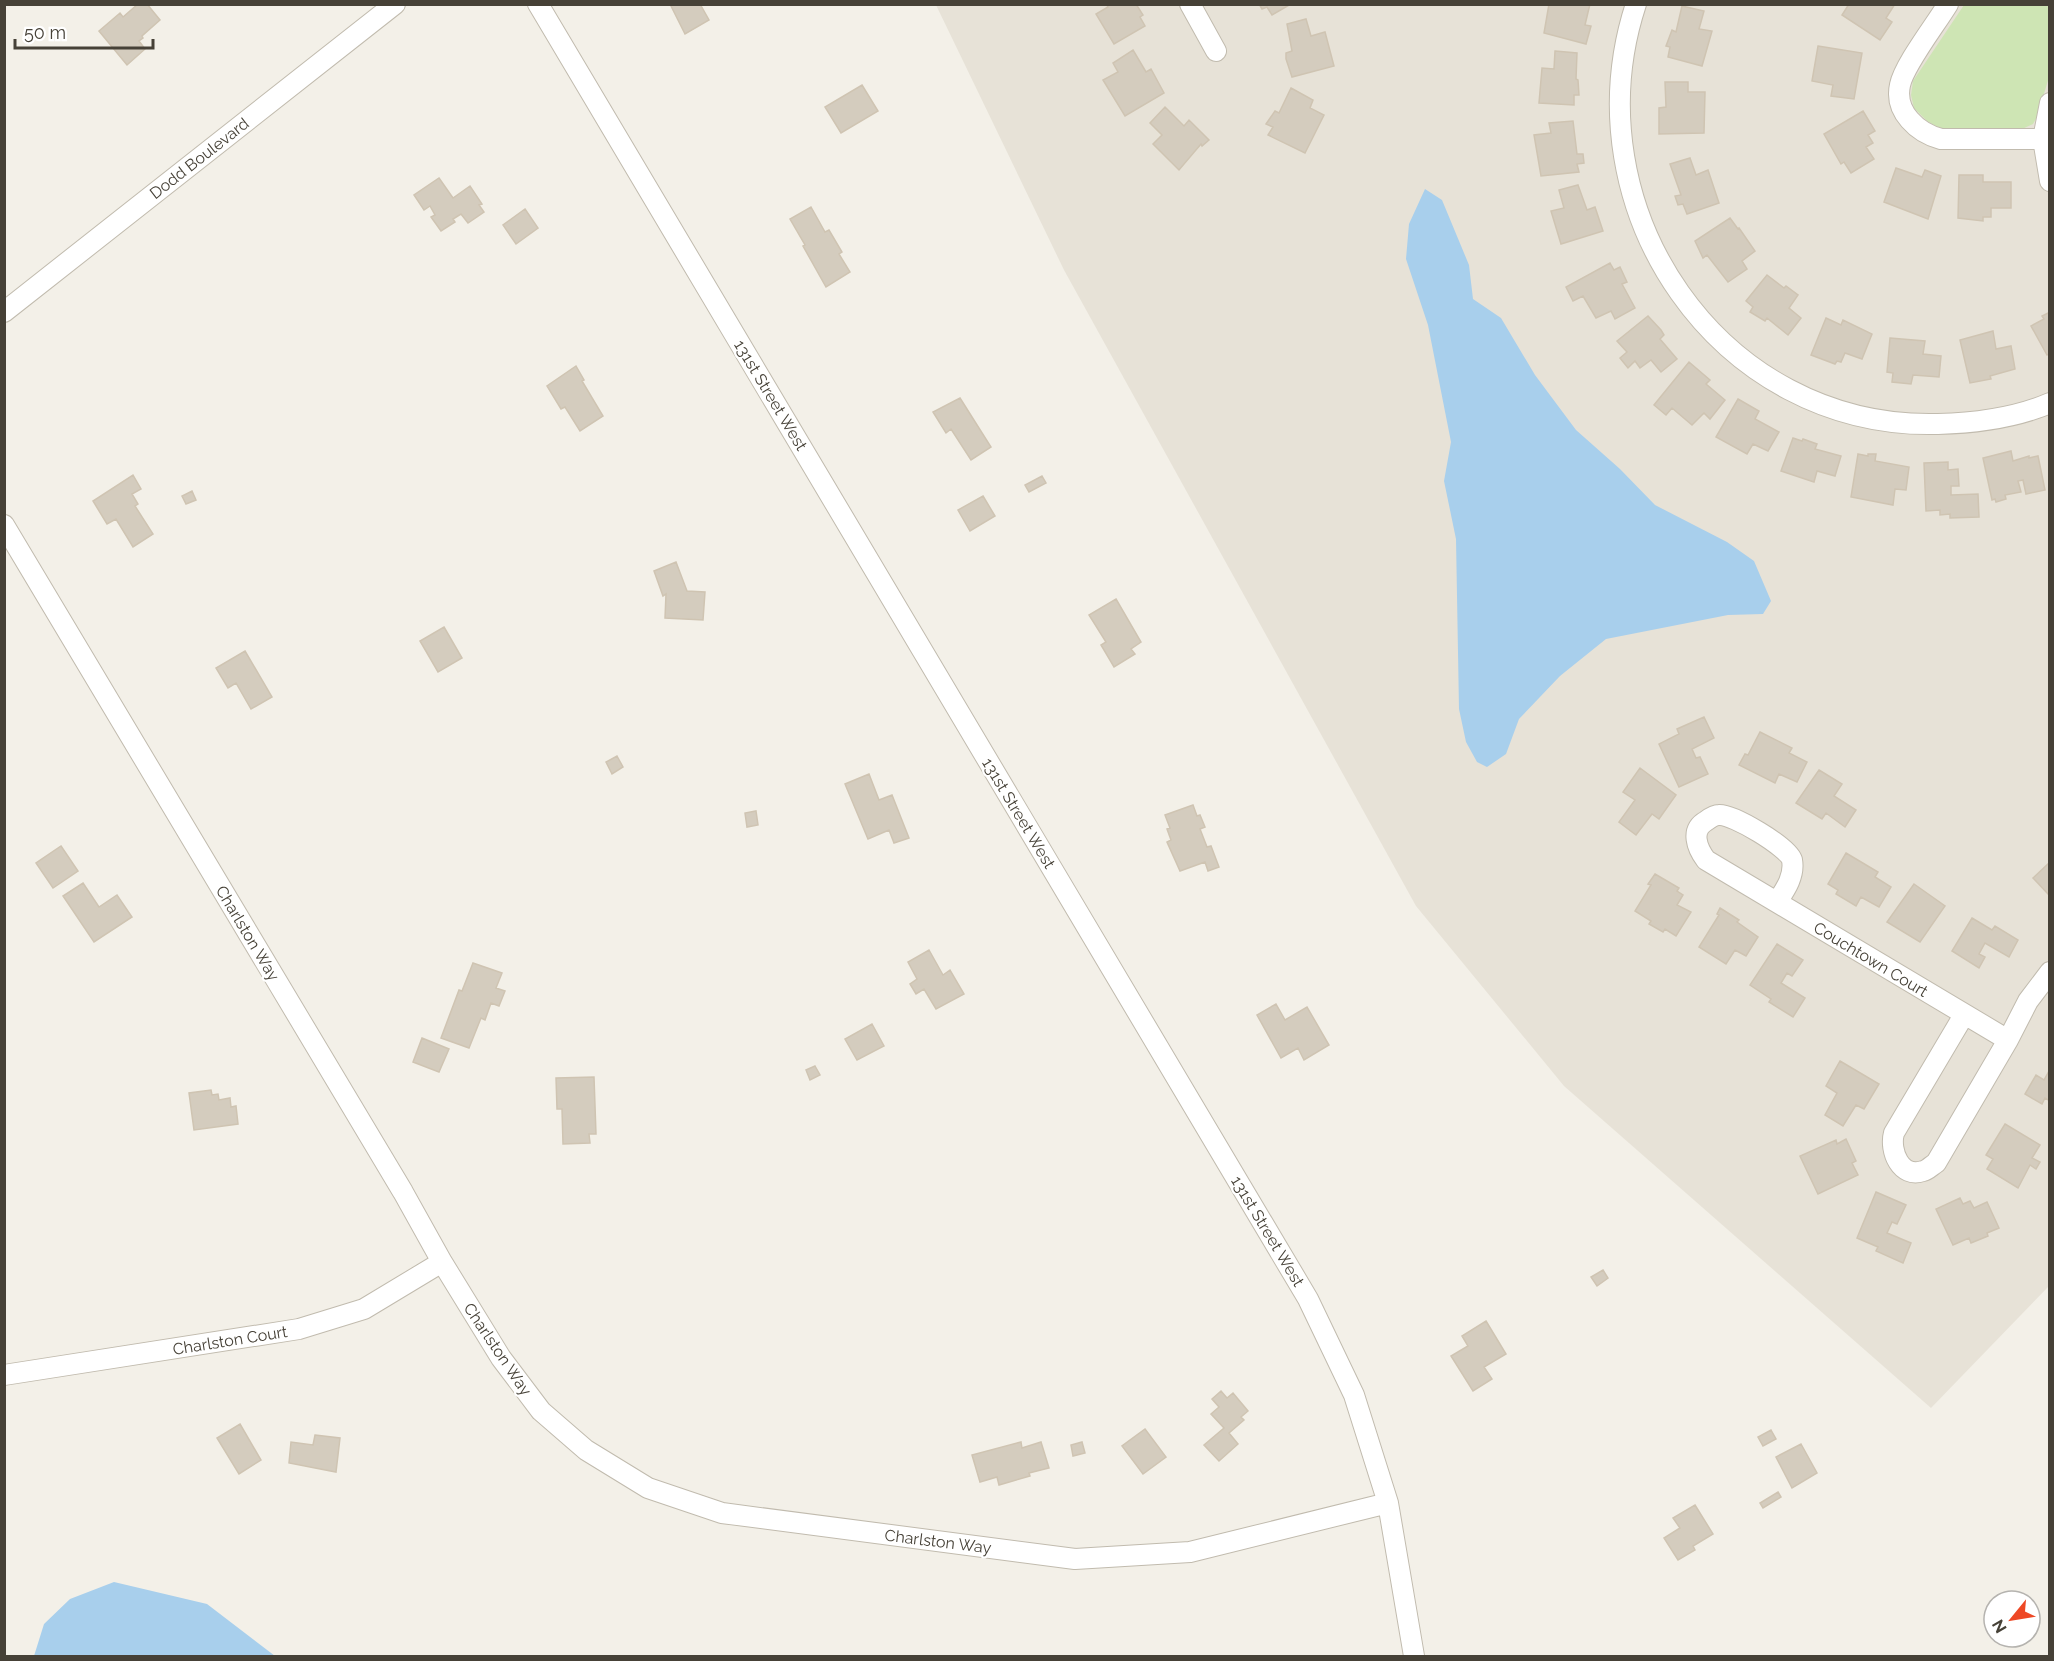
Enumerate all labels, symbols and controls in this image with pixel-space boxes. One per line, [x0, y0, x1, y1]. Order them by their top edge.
scale bar [15, 12, 153, 50]
text: 50 m [24, 22, 66, 43]
street label: Dodd Boulevard [146, 114, 253, 203]
street label: 131st Street West [730, 337, 811, 454]
street label: 131st Street West [978, 755, 1059, 872]
street label: Charlston Way [212, 882, 284, 984]
street label: Couchtown Court [1810, 918, 1932, 1001]
street label: 131st Street West [1227, 1173, 1308, 1290]
street label: Charlston Way [460, 1299, 536, 1399]
street label: Charlston Court [171, 1322, 289, 1359]
street label: Charlston Way [884, 1526, 993, 1558]
north arrow [1982, 1589, 2042, 1649]
text: N [1988, 1616, 2011, 1636]

